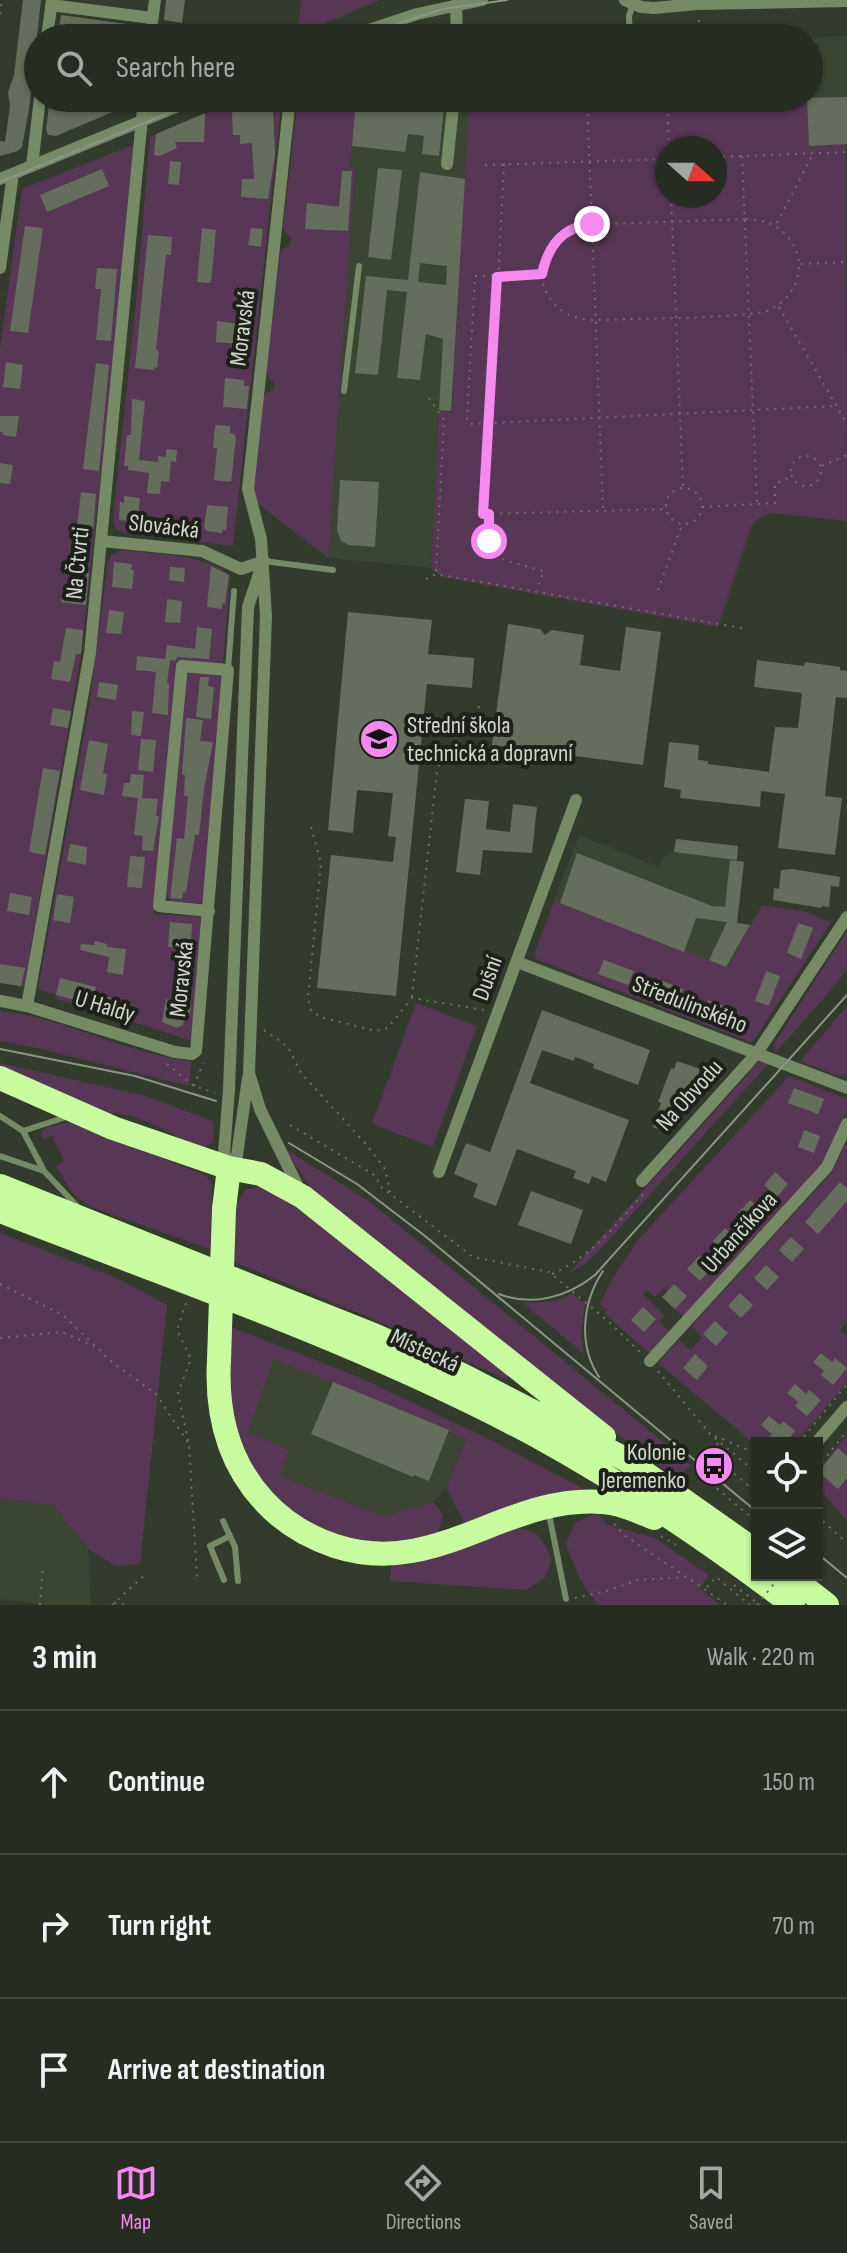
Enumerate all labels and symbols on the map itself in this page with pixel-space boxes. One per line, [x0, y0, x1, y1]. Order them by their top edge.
north arrow [655, 136, 727, 208]
route end [574, 206, 610, 242]
street label: Moravská [223, 289, 262, 368]
street label: Slovácká [127, 508, 201, 545]
route start [471, 523, 507, 559]
street label: Na Čtvrti [59, 525, 96, 601]
place label: Střední škola technická a dopravní [407, 711, 573, 768]
school or university icon: Střední škola technická a dopravní [358, 718, 400, 760]
street label: Moravská [163, 940, 200, 1018]
street label: Dušní [466, 951, 509, 1004]
street label: Středulinského [628, 969, 751, 1040]
street label: U Haldy [72, 984, 138, 1029]
street label: Na Obvodu [650, 1054, 729, 1137]
street label: Urbančíkova [695, 1186, 783, 1279]
street label: Místecká [386, 1322, 464, 1379]
place label: Kolonie Jeremenko [600, 1438, 686, 1495]
bus stop icon: Kolonie Jeremenko [693, 1445, 735, 1487]

